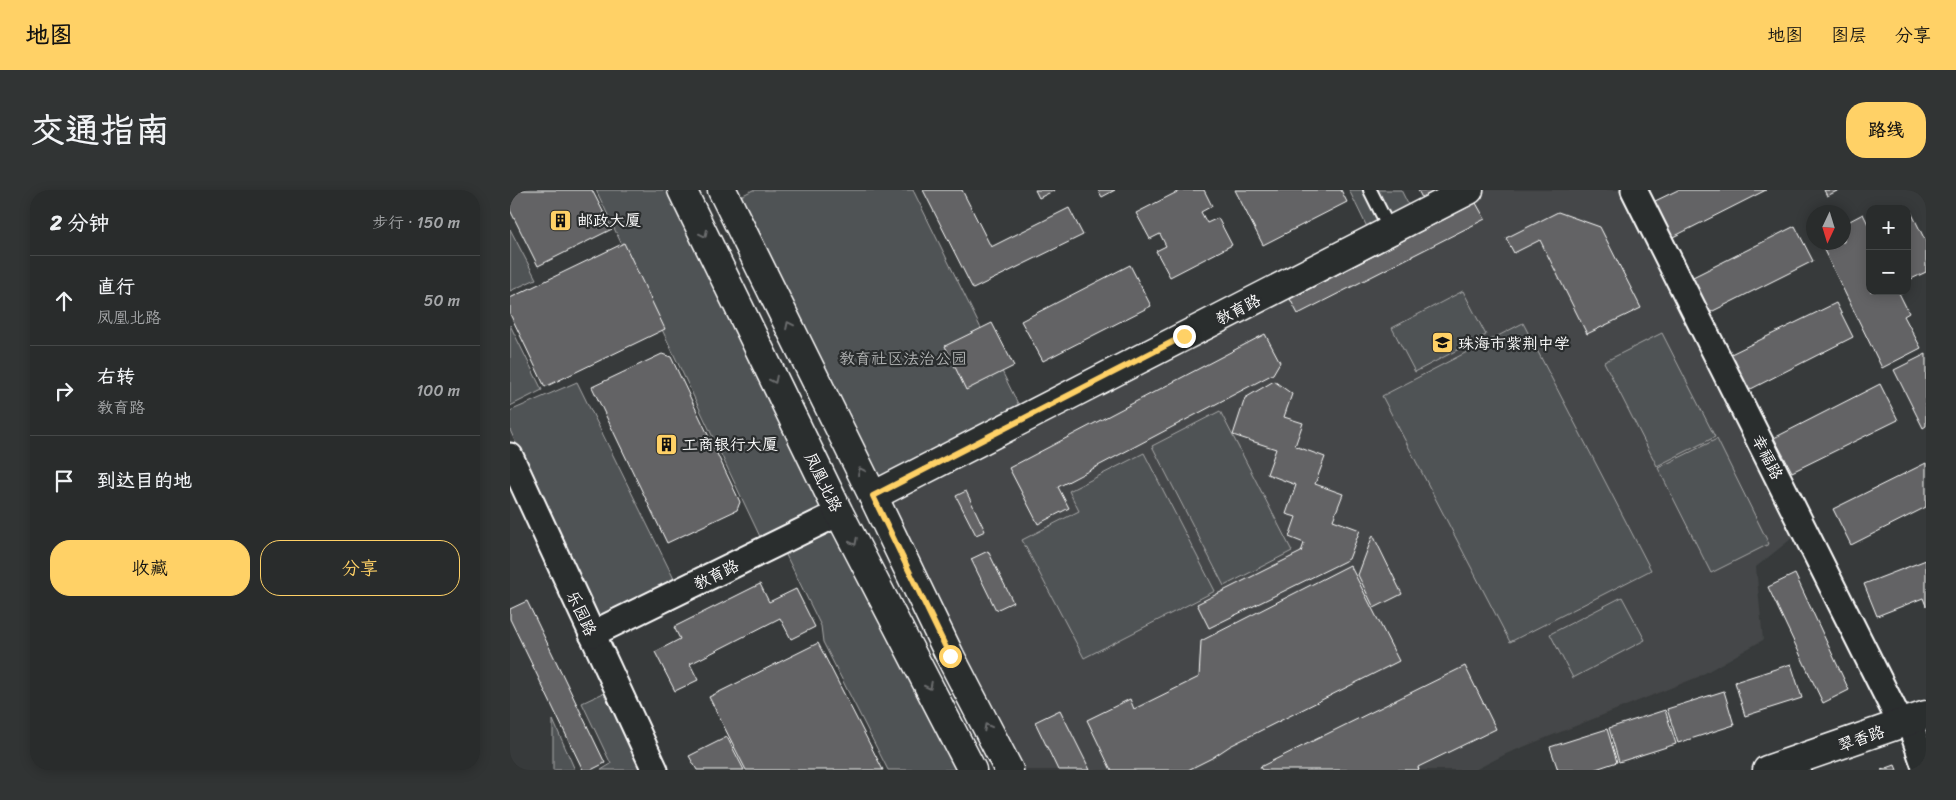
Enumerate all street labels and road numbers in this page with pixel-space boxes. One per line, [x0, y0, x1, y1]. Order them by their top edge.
street label: 教育路 [1210, 286, 1266, 333]
street label: 幸福路 [1744, 429, 1791, 485]
street label: 凤凰北路 [796, 447, 851, 517]
street label: 教育路 [688, 551, 744, 598]
street label: 乐园路 [558, 585, 605, 641]
street label: 翠香路 [1834, 717, 1889, 760]

